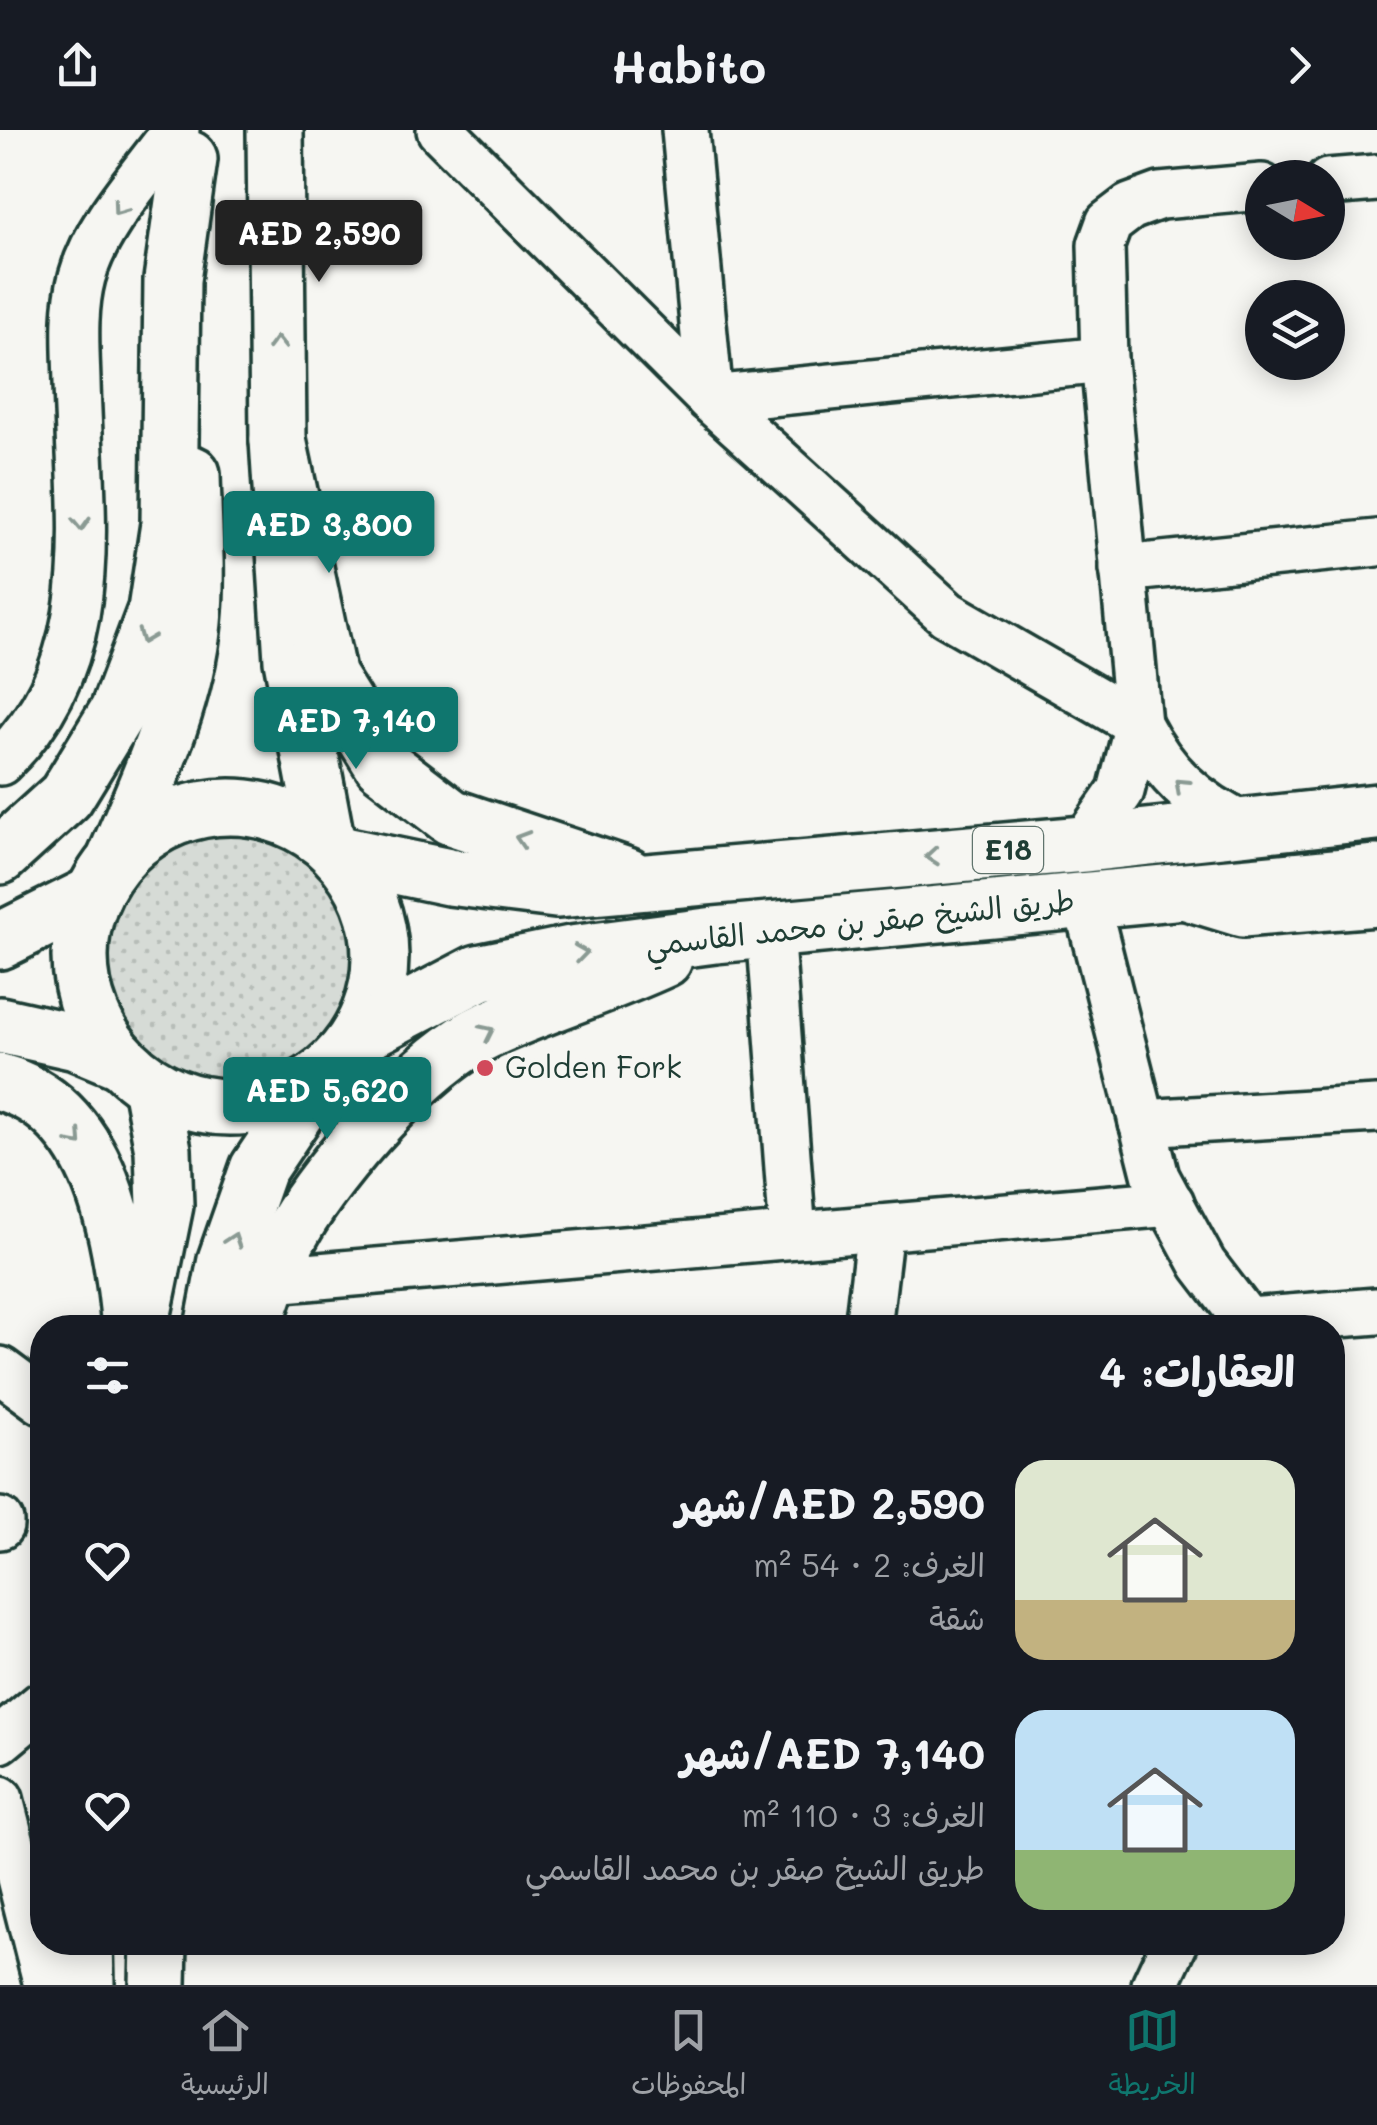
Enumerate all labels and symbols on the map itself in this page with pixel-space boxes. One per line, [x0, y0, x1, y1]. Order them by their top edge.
north arrow [1245, 160, 1345, 260]
one-way arrow [114, 198, 131, 216]
pin: AED 2,590 [205, 200, 433, 285]
one-way arrow [267, 334, 288, 350]
pin: AED 3,800 [215, 491, 443, 576]
one-way arrow [70, 516, 91, 532]
one-way arrow [137, 628, 157, 645]
pin: AED 7,140 [242, 687, 470, 772]
one-way arrow [1175, 779, 1193, 797]
road number: E18 [973, 827, 1043, 873]
one-way arrow [515, 830, 532, 851]
one-way arrow [923, 845, 939, 866]
street label: طريق الشيخ صقر بن محمد القاسمي [643, 879, 1077, 971]
one-way arrow [574, 943, 590, 964]
one-way arrow [477, 1024, 495, 1044]
place label: Golden Fork [505, 1046, 682, 1086]
pin: AED 5,620 [213, 1057, 441, 1142]
marker: Golden Fork [474, 1057, 496, 1079]
one-way arrow [64, 1127, 82, 1146]
one-way arrow [221, 1232, 242, 1249]

